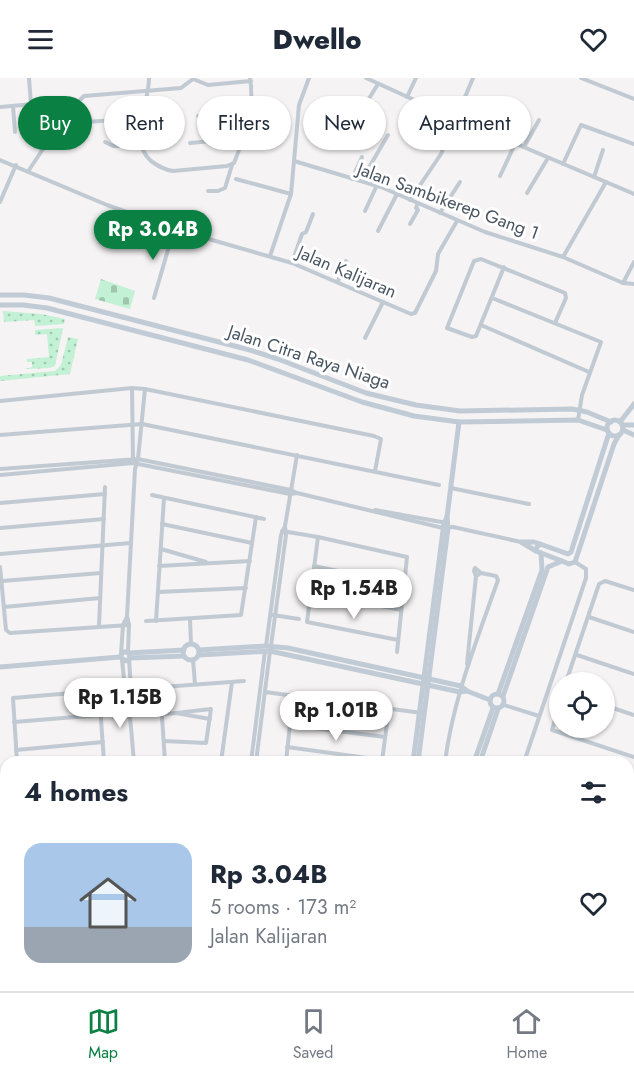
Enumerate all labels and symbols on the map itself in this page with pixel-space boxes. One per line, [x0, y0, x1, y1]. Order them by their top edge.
street label: Jalan Sambikerep Gang 1 [352, 155, 543, 246]
pin: Rp 3.04B [91, 210, 215, 261]
street label: Jalan Kalijaran [291, 239, 401, 305]
street label: Jalan Citra Raya Niaga [223, 318, 393, 395]
pin: Rp 1.54B [292, 569, 416, 620]
pin: Rp 1.15B [58, 678, 182, 729]
pin: Rp 1.01B [274, 691, 398, 742]

